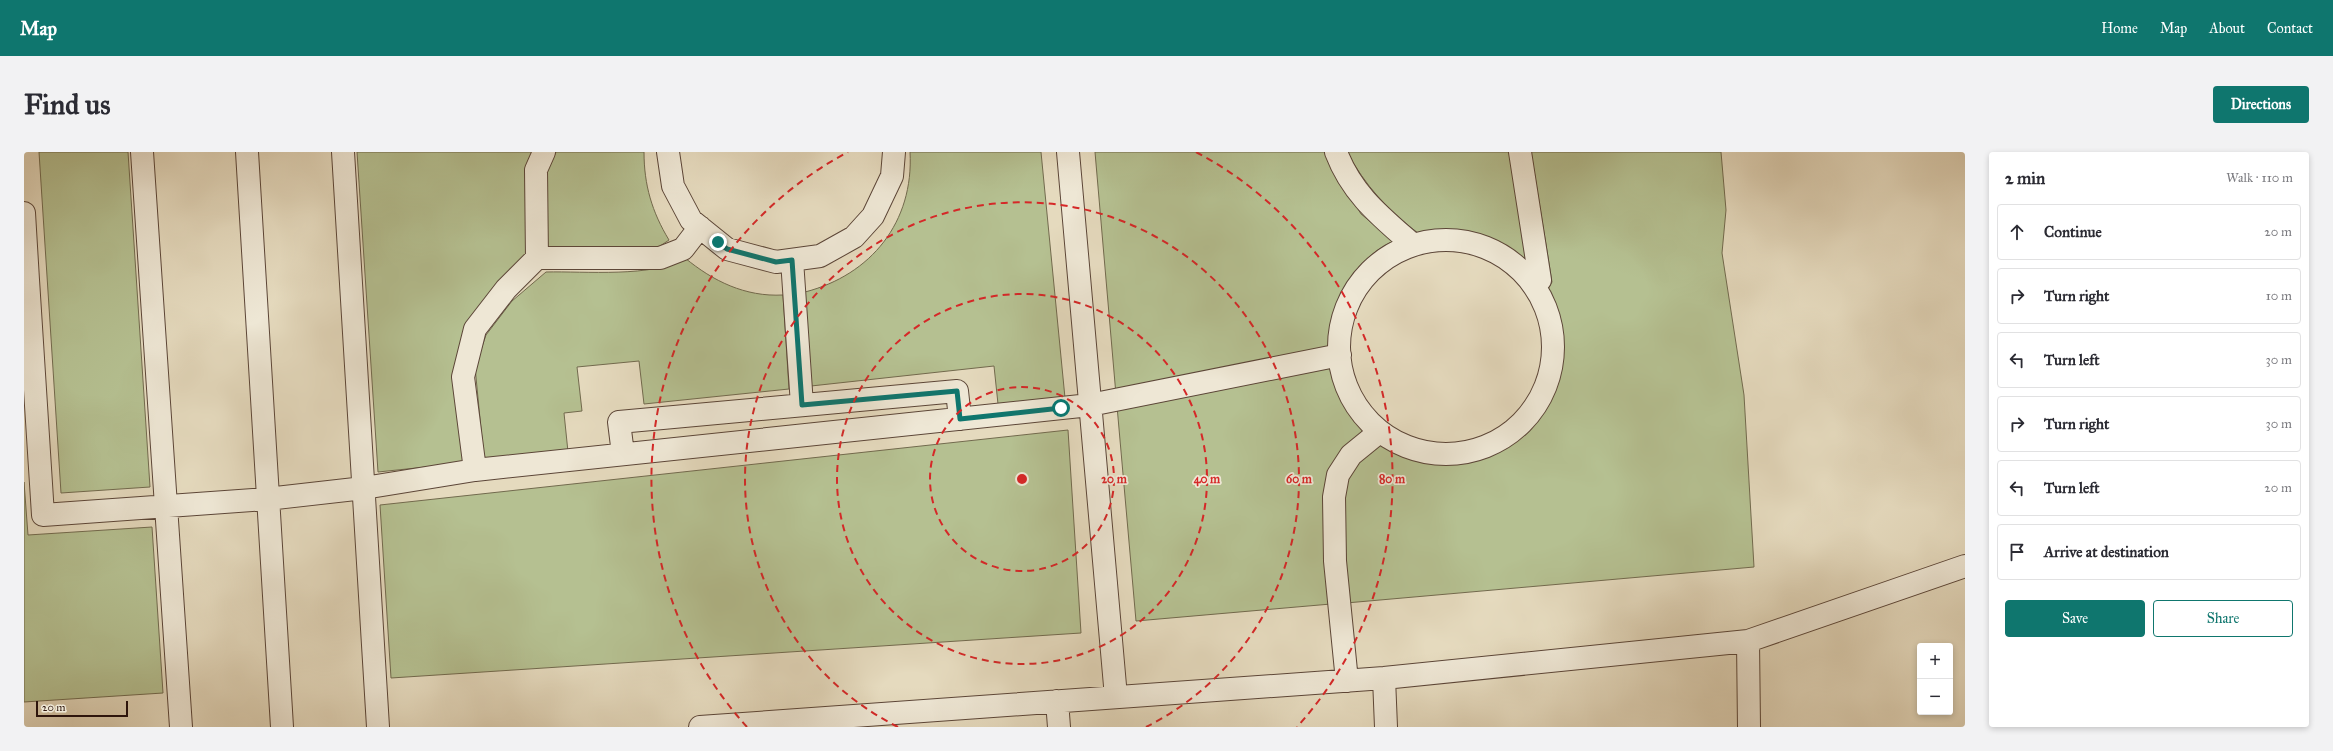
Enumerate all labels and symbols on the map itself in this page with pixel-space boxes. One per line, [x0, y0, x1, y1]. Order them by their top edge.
route end [709, 233, 727, 251]
route start [1052, 399, 1070, 417]
centre of rings [1015, 472, 1029, 486]
text: 20 m [1101, 472, 1128, 486]
text: 40 m [1194, 472, 1221, 487]
text: 60 m [1286, 472, 1313, 486]
text: 80 m [1379, 472, 1406, 486]
scale bar [36, 699, 128, 718]

